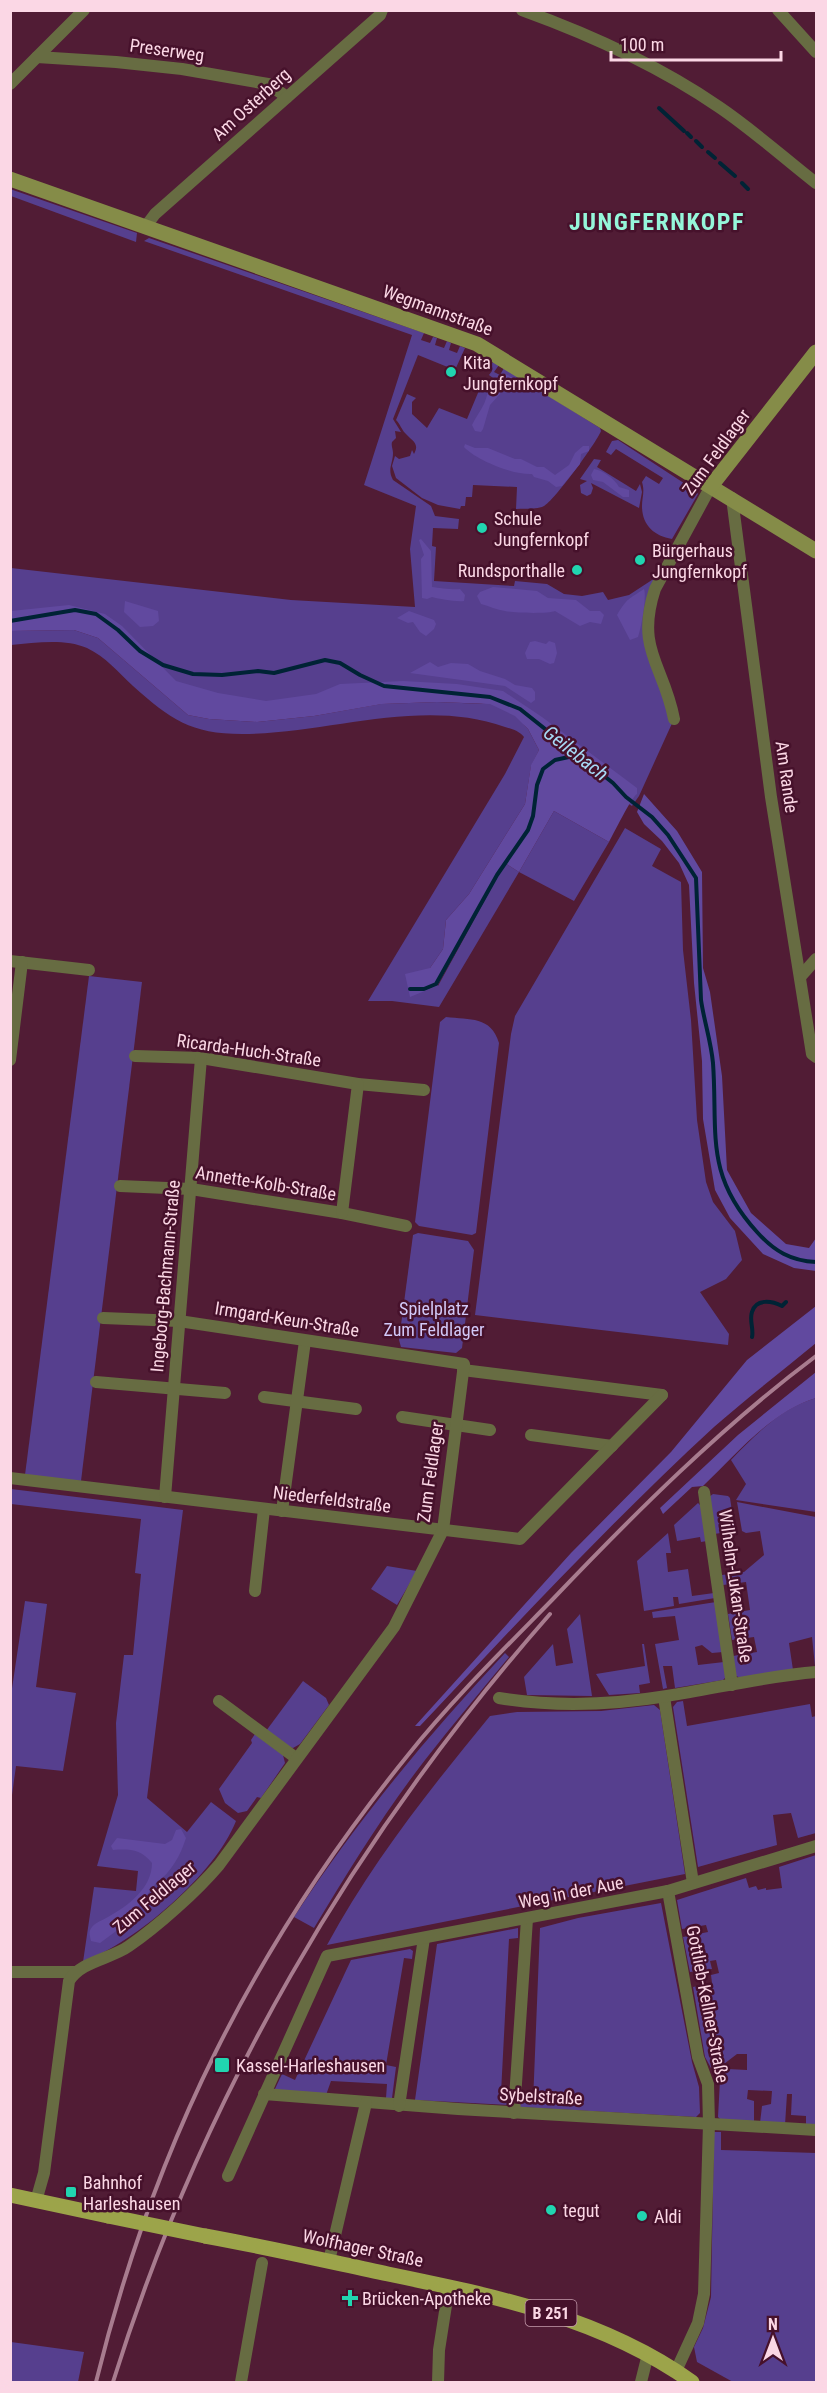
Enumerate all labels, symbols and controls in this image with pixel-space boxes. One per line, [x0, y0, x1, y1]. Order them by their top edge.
scale bar [611, 24, 780, 62]
street label: Preserweg [128, 34, 206, 66]
text: 100 m [620, 34, 664, 55]
street label: Am Osterberg [208, 63, 294, 145]
district label: JUNGFERNKOPF [569, 208, 745, 236]
street label: Wegmannstraße [380, 280, 496, 340]
place label: Kita Jungfernkopf [463, 352, 558, 394]
marker: Kita Jungfernkopf [444, 365, 458, 379]
street label: Zum Feldlager [678, 404, 755, 499]
place label: Schule Jungfernkopf [494, 508, 589, 550]
marker: Schule Jungfernkopf [475, 521, 489, 535]
place label: Bürgerhaus Jungfernkopf [652, 540, 747, 582]
marker: Bürgerhaus Jungfernkopf [633, 553, 647, 567]
place label: Rundsporthalle [458, 560, 565, 581]
marker: Rundsporthalle [570, 563, 584, 577]
water label: Geilebach [539, 720, 613, 786]
street label: Am Rande [772, 740, 802, 814]
street label: Ricarda-Huch-Straße [175, 1029, 323, 1071]
street label: Annette-Kolb-Straße [194, 1162, 338, 1204]
street label: Ingeborg-Bachmann-Straße [146, 1179, 184, 1373]
street label: Irmgard-Keun-Straße [213, 1297, 361, 1341]
park label: Spielplatz Zum Feldlager [383, 1298, 485, 1340]
street label: Zum Feldlager [413, 1420, 448, 1524]
street label: Niederfeldstraße [272, 1481, 392, 1517]
street label: Wilhelm-Lukan-Straße [715, 1508, 757, 1664]
street label: Zum Feldlager [109, 1856, 200, 1938]
street label: Weg in der Aue [517, 1872, 625, 1912]
street label: Gottlieb-Kellner-Straße [682, 1923, 734, 2085]
place label: Kassel-Harleshausen [236, 2055, 385, 2076]
marker: Kassel-Harleshausen [213, 2056, 231, 2074]
street label: Sybelstraße [499, 2083, 583, 2109]
place label: Bahnhof Harleshausen [83, 2172, 180, 2214]
marker: Bahnhof Harleshausen [64, 2185, 78, 2199]
place label: tegut [563, 2200, 600, 2221]
marker: tegut [544, 2203, 558, 2217]
place label: Aldi [654, 2206, 682, 2227]
marker: Aldi [635, 2209, 649, 2223]
street label: Wolfhager Straße [301, 2225, 425, 2271]
place label: Brücken-Apotheke [362, 2288, 491, 2309]
marker: Brücken-Apotheke [343, 2291, 357, 2305]
road number: B 251 [526, 2300, 576, 2326]
north arrow [743, 2309, 803, 2369]
text: N [768, 2315, 778, 2334]

